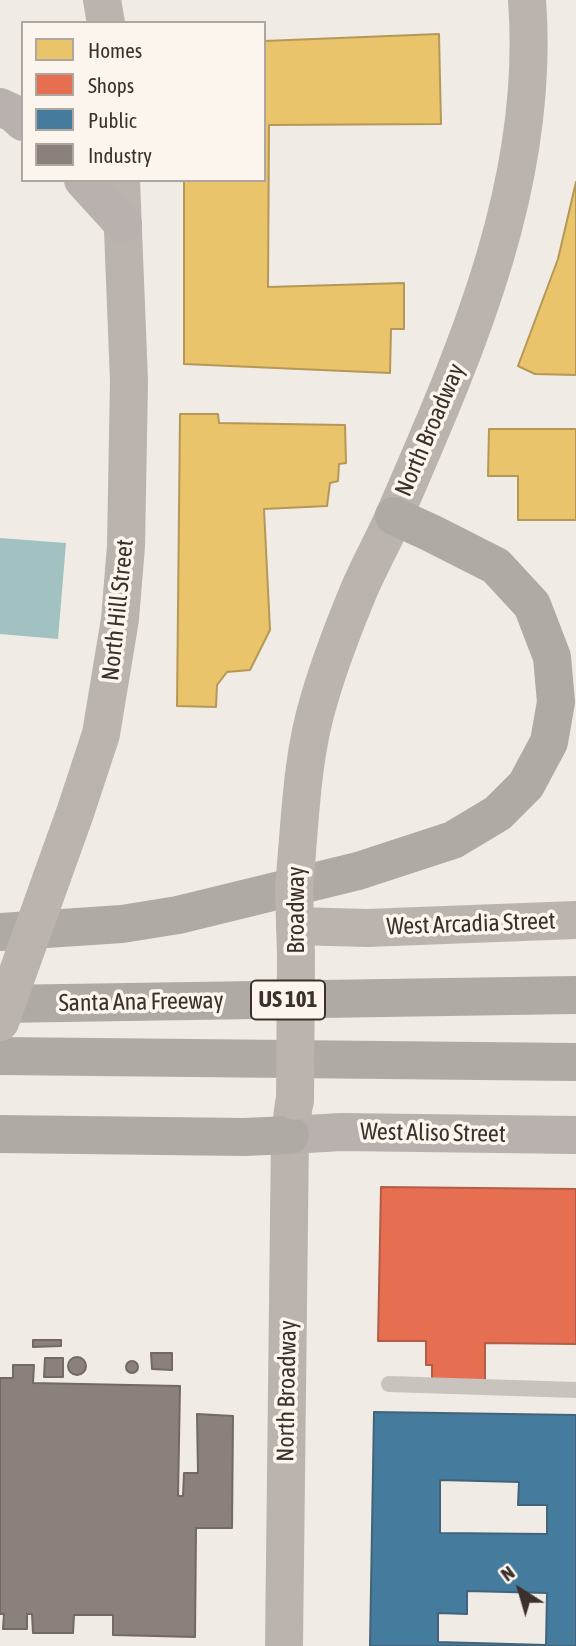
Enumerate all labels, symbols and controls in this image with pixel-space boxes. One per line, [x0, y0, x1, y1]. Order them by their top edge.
legend [21, 21, 266, 182]
text: Homes [88, 38, 142, 62]
text: Shops [88, 73, 134, 97]
text: Public [88, 108, 137, 132]
text: Industry [88, 143, 152, 167]
street label: North Broadway [389, 359, 471, 501]
street label: North Hill Street [96, 538, 140, 682]
street label: Broadway [282, 866, 310, 954]
street label: West Arcadia Street [386, 907, 556, 941]
road number: US 101 [251, 981, 325, 1020]
street label: Santa Ana Freeway [58, 986, 224, 1018]
street label: West Aliso Street [360, 1117, 506, 1149]
street label: North Broadway [271, 1320, 303, 1462]
north arrow [485, 1555, 555, 1625]
text: N [496, 1561, 518, 1585]

